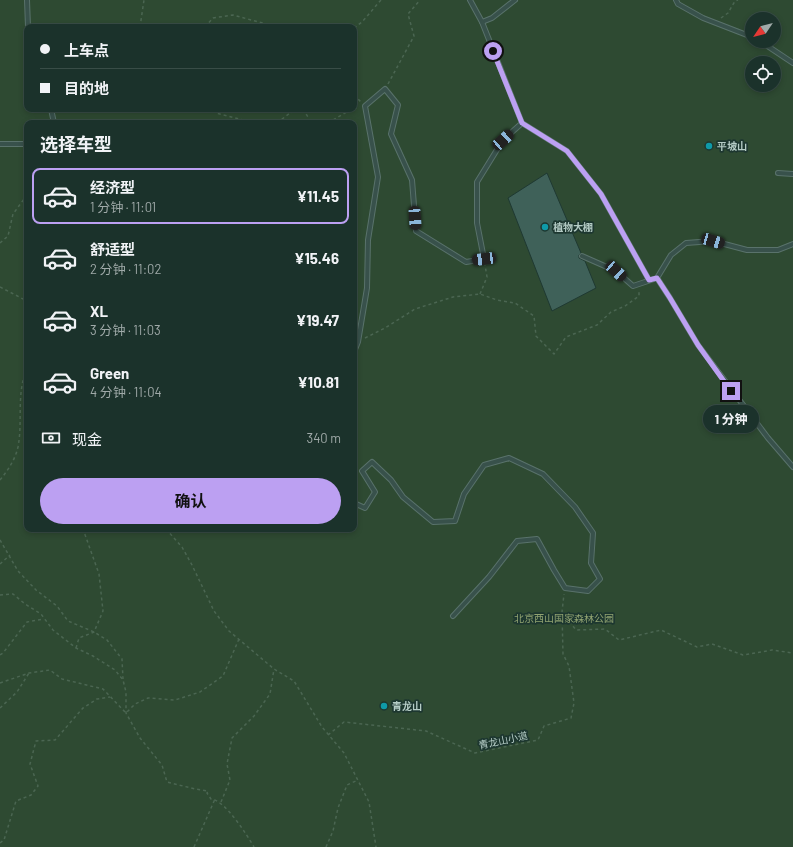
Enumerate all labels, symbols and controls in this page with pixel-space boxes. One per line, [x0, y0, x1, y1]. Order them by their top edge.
north arrow [745, 12, 781, 48]
map controls [745, 12, 781, 92]
text: 上车点 [64, 41, 109, 59]
route start [484, 42, 502, 60]
button: locate [745, 56, 781, 92]
text: 目的地 [64, 79, 109, 97]
car [490, 128, 516, 152]
text: 选择车型 [40, 133, 112, 155]
place label: 平坡山 [717, 140, 747, 152]
marker: 平坡山 [704, 141, 714, 151]
icon: car [42, 178, 78, 214]
text: 经济型 [90, 178, 135, 196]
text: ¥11.45 [297, 187, 339, 205]
text: 1 分钟 · 11:01 [90, 199, 156, 215]
car [408, 206, 422, 230]
place label: 植物大棚 [553, 221, 593, 233]
marker: 植物大棚 [540, 222, 550, 232]
car [700, 232, 726, 250]
icon: car [42, 240, 78, 276]
text: 舒适型 [90, 240, 135, 258]
text: ¥15.46 [294, 249, 339, 267]
car [471, 252, 497, 266]
car [603, 259, 629, 283]
text: 2 分钟 · 11:02 [90, 261, 161, 277]
icon: car [42, 302, 78, 338]
text: XL [90, 302, 108, 320]
text: ¥19.47 [296, 311, 339, 329]
text: 3 分钟 · 11:03 [90, 322, 161, 338]
icon: car [42, 364, 78, 400]
text: Green [90, 364, 129, 382]
text: ¥10.81 [298, 373, 339, 391]
route end [722, 382, 740, 400]
text: 4 分钟 · 11:04 [90, 384, 162, 400]
callout: 1 分钟 [703, 405, 759, 433]
text: 1 分钟 [714, 411, 748, 427]
icon: cash [40, 427, 62, 449]
text: 现金 [72, 430, 102, 448]
text: 340 m [306, 430, 341, 446]
button: 确认 [40, 478, 341, 524]
park label: 北京西山国家森林公园 [514, 612, 614, 624]
place label: 青龙山 [392, 700, 422, 712]
marker: 青龙山 [379, 701, 389, 711]
street label: 青龙山小道 [477, 729, 529, 751]

